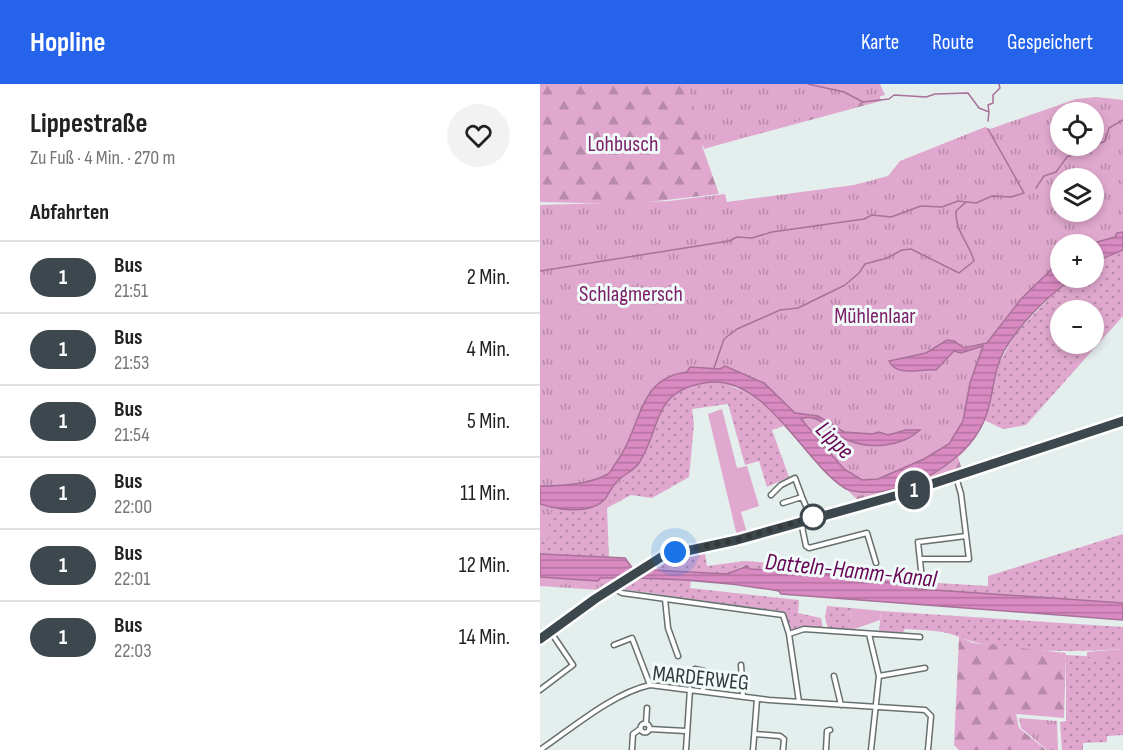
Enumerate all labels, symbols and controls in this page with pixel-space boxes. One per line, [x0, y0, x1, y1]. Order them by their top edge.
text: Hopline [30, 26, 105, 59]
text: Karte [861, 30, 899, 55]
text: Route [932, 30, 974, 55]
text: Gespeichert [1007, 30, 1093, 55]
map controls [1050, 102, 1104, 354]
button: locate [1050, 102, 1104, 156]
button: heart [447, 104, 510, 167]
text: Lippestraße [30, 107, 147, 140]
park label: Lohbusch [588, 131, 658, 158]
text: Zu Fuß · 4 Min. · 270 m [30, 146, 175, 170]
button: layers [1050, 168, 1104, 222]
text: Abfahrten [30, 199, 109, 226]
button: + [1050, 234, 1104, 288]
text: Bus [114, 252, 143, 279]
text: 2 Min. [467, 264, 510, 291]
text: 1 [59, 265, 67, 290]
text: 21:51 [114, 279, 148, 303]
park label: Schlagmersch [579, 281, 683, 308]
button: − [1050, 300, 1104, 354]
park label: Mühlenlaar [834, 303, 916, 330]
text: Bus [114, 324, 143, 351]
text: 4 Min. [467, 336, 510, 363]
text: 1 [59, 337, 67, 362]
text: 21:53 [114, 351, 149, 375]
text: Bus [114, 396, 143, 423]
text: 5 Min. [467, 408, 510, 435]
text: 1 [59, 409, 67, 434]
water label: Lippe [810, 415, 860, 465]
text: 21:54 [114, 423, 150, 447]
text: Bus [114, 468, 143, 495]
line badge: 1 [894, 470, 934, 510]
text: 1 [910, 478, 918, 503]
text: 11 Min. [460, 480, 510, 507]
text: 1 [59, 481, 67, 506]
text: 22:00 [114, 495, 152, 519]
unlabelled marker [800, 504, 826, 530]
your location [660, 537, 690, 567]
text: Bus [114, 540, 143, 567]
water label: Datteln-Hamm-Kanal [764, 547, 939, 594]
text: 12 Min. [459, 552, 510, 579]
text: 1 [59, 553, 67, 578]
text: 22:01 [114, 567, 150, 591]
text: Bus [114, 612, 143, 639]
text: 14 Min. [459, 624, 510, 651]
text: 1 [59, 625, 67, 650]
text: 22:03 [114, 639, 152, 663]
street label: MARDERWEG [651, 660, 750, 697]

